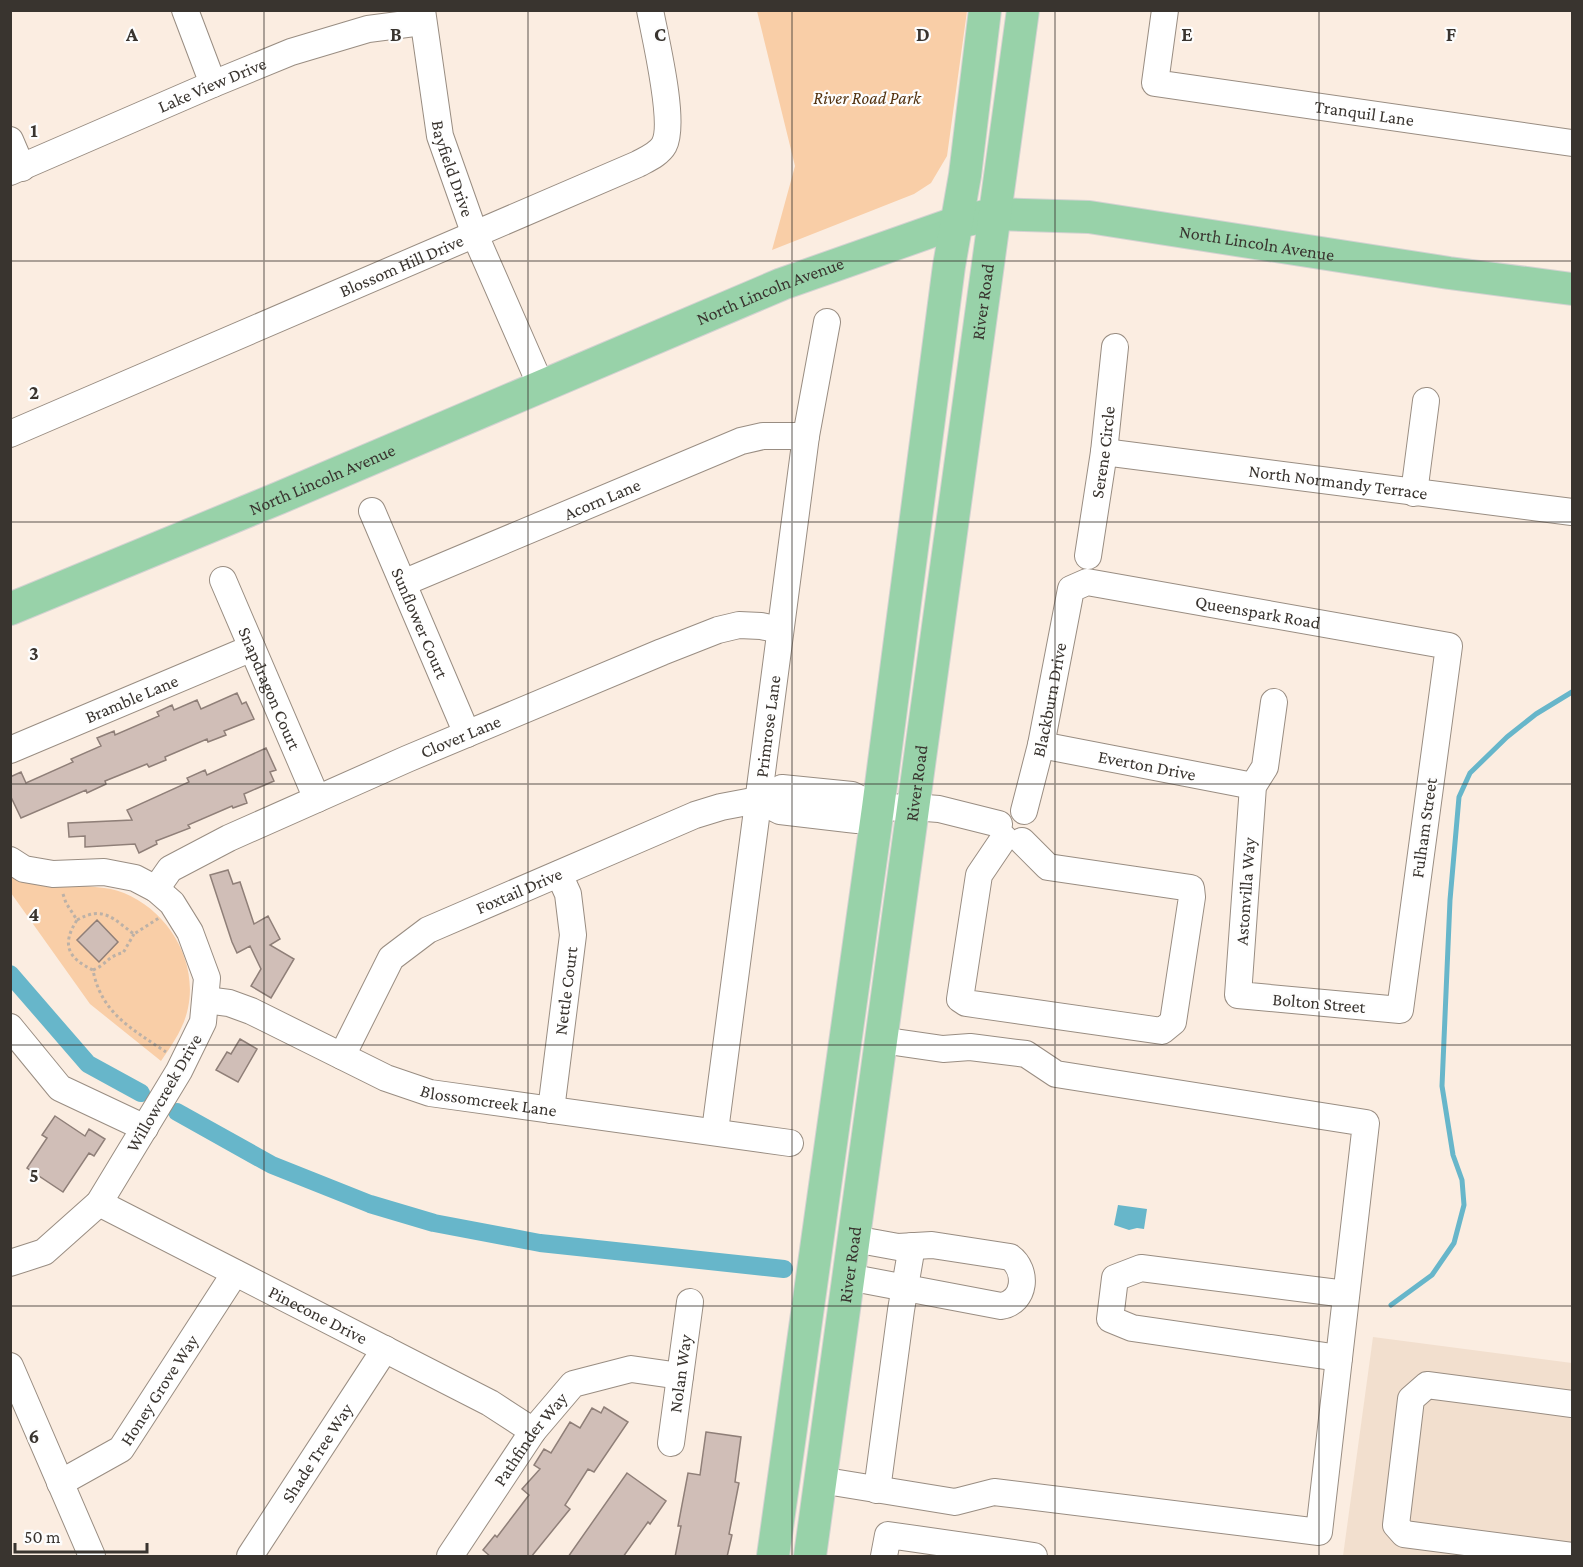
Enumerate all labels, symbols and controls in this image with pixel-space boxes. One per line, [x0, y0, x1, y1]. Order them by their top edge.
text: A [125, 23, 139, 45]
text: B [390, 23, 402, 45]
text: C [654, 23, 666, 45]
text: D [916, 23, 930, 45]
text: E [1181, 23, 1193, 45]
text: F [1446, 23, 1457, 45]
street label: Lake View Drive [155, 53, 269, 117]
park label: River Road Park [813, 88, 922, 108]
street label: Tranquil Lane [1313, 96, 1415, 130]
text: 1 [30, 119, 38, 141]
street label: Bayfield Drive [428, 119, 478, 220]
street label: North Lincoln Avenue [1178, 221, 1336, 265]
street label: Blossom Hill Drive [336, 230, 466, 301]
street label: North Lincoln Avenue [693, 253, 846, 329]
street label: River Road [968, 262, 998, 341]
text: 2 [29, 381, 39, 403]
street label: Serene Circle [1087, 405, 1119, 500]
street label: North Lincoln Avenue [246, 440, 398, 519]
street label: North Normandy Terrace [1248, 461, 1429, 503]
street label: Acorn Lane [561, 474, 643, 524]
street label: Sunflower Court [387, 565, 453, 683]
street label: Queenspark Road [1194, 591, 1323, 633]
street label: Snapdragon Court [234, 624, 305, 754]
street label: Blackburn Drive [1028, 641, 1070, 759]
text: 3 [29, 642, 39, 664]
street label: Bramble Lane [82, 670, 181, 727]
street label: Primrose Lane [751, 674, 785, 779]
street label: Clover Lane [418, 711, 504, 762]
street label: River Road [901, 743, 932, 823]
street label: Everton Drive [1097, 746, 1198, 785]
street label: Fulham Street [1407, 776, 1441, 879]
street label: Astonvilla Way [1232, 836, 1259, 946]
street label: Foxtail Drive [473, 863, 565, 918]
text: 4 [29, 903, 40, 925]
street label: Nettle Court [550, 945, 582, 1036]
street label: Bolton Street [1272, 989, 1367, 1017]
street label: Willowcreek Drive [122, 1030, 206, 1156]
street label: Blossomcreek Lane [418, 1080, 558, 1121]
text: 5 [29, 1164, 39, 1186]
street label: River Road [835, 1225, 865, 1304]
street label: Pinecone Drive [265, 1282, 371, 1349]
street label: Honey Grove Way [116, 1330, 203, 1449]
street label: Nolan Way [665, 1332, 696, 1414]
street label: Pathfinder Way [489, 1388, 572, 1490]
street label: Shade Tree Way [278, 1399, 357, 1506]
text: 6 [29, 1425, 39, 1447]
scale bar [15, 1516, 147, 1554]
text: 50 m [24, 1527, 61, 1547]

